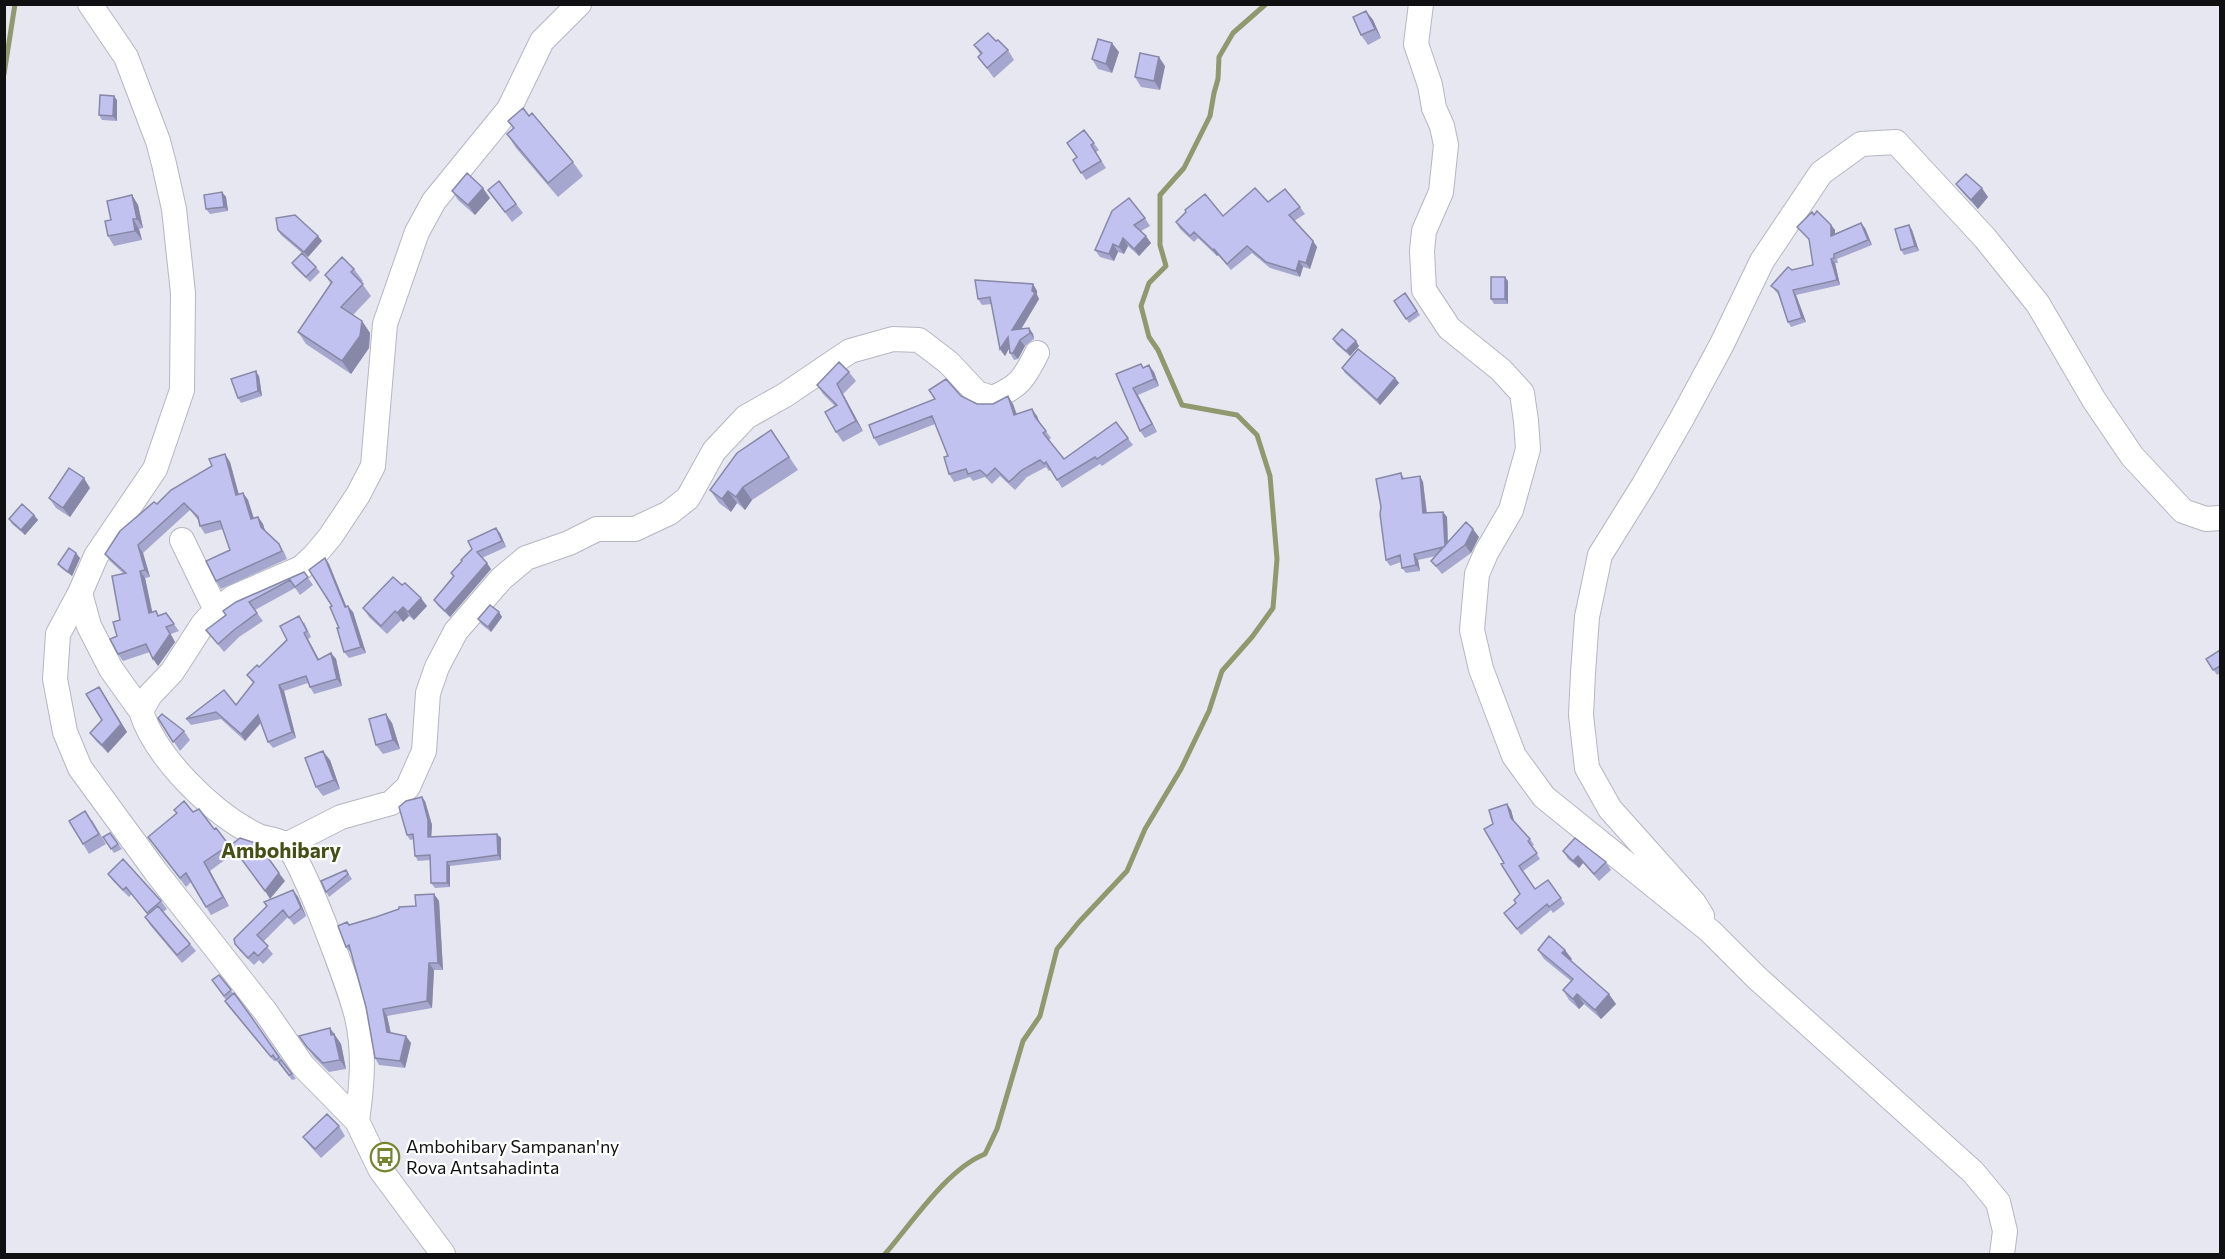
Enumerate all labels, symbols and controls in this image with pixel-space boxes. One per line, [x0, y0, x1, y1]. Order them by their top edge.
district label: Ambohibary [221, 837, 342, 862]
place label: Ambohibary Sampanan'ny Rova Antsahadinta [406, 1135, 619, 1178]
bus stop icon: Ambohibary Sampanan'ny Rova Antsahadinta [369, 1141, 401, 1173]

